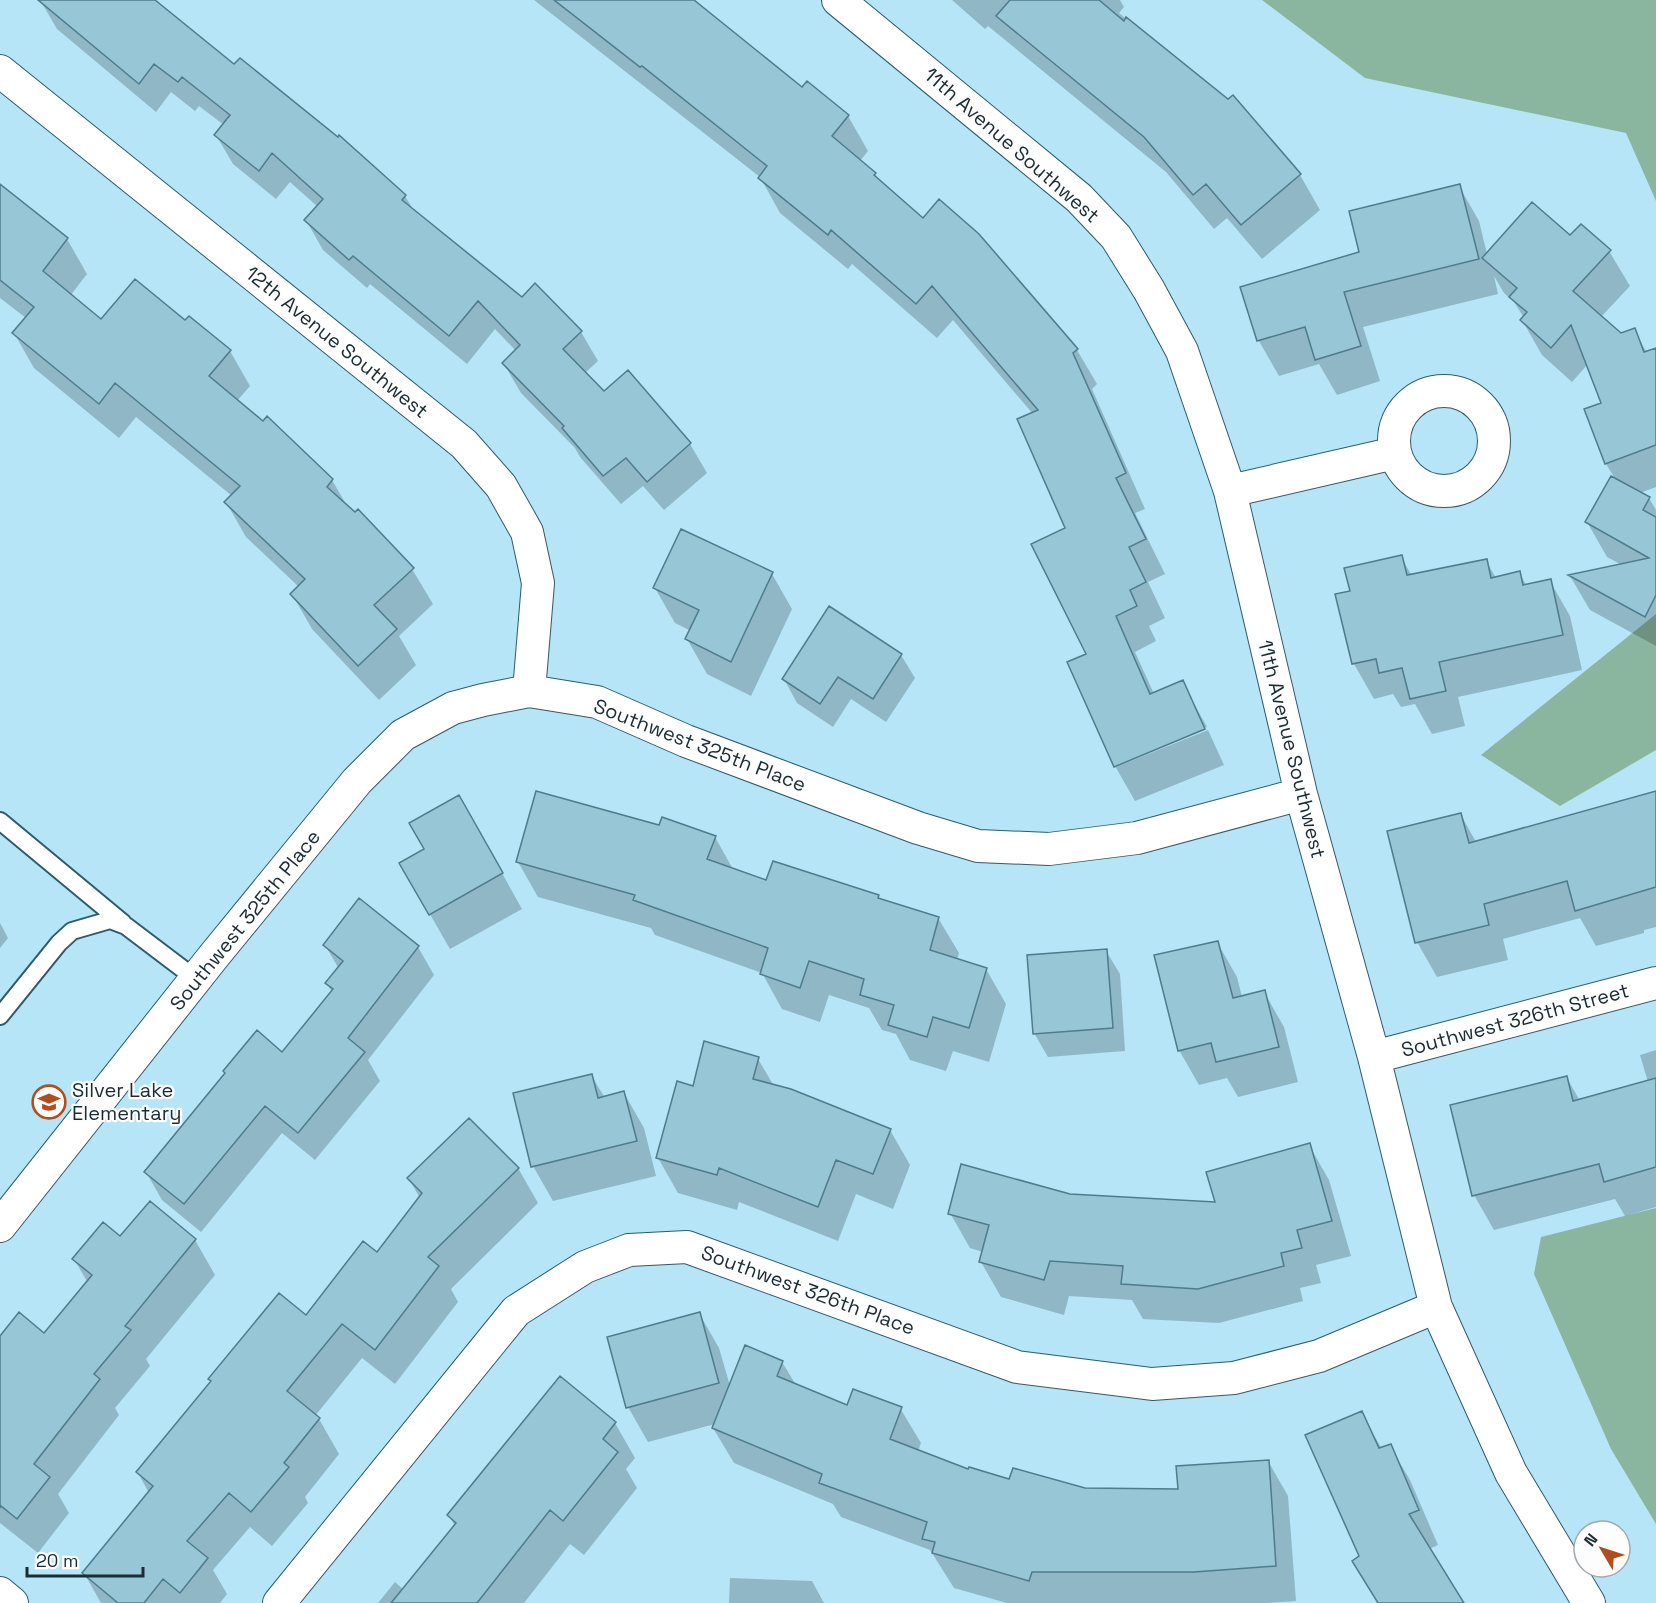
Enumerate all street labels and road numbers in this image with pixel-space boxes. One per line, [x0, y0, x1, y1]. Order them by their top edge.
street label: 11th Avenue Southwest [919, 62, 1105, 228]
street label: 12th Avenue Southwest [240, 260, 434, 424]
street label: 11th Avenue Southwest [1252, 637, 1332, 861]
street label: Southwest 325th Place [590, 693, 810, 797]
street label: Southwest 325th Place [164, 824, 326, 1016]
street label: Southwest 326th Street [1398, 977, 1632, 1063]
street label: Southwest 326th Place [698, 1239, 918, 1341]

